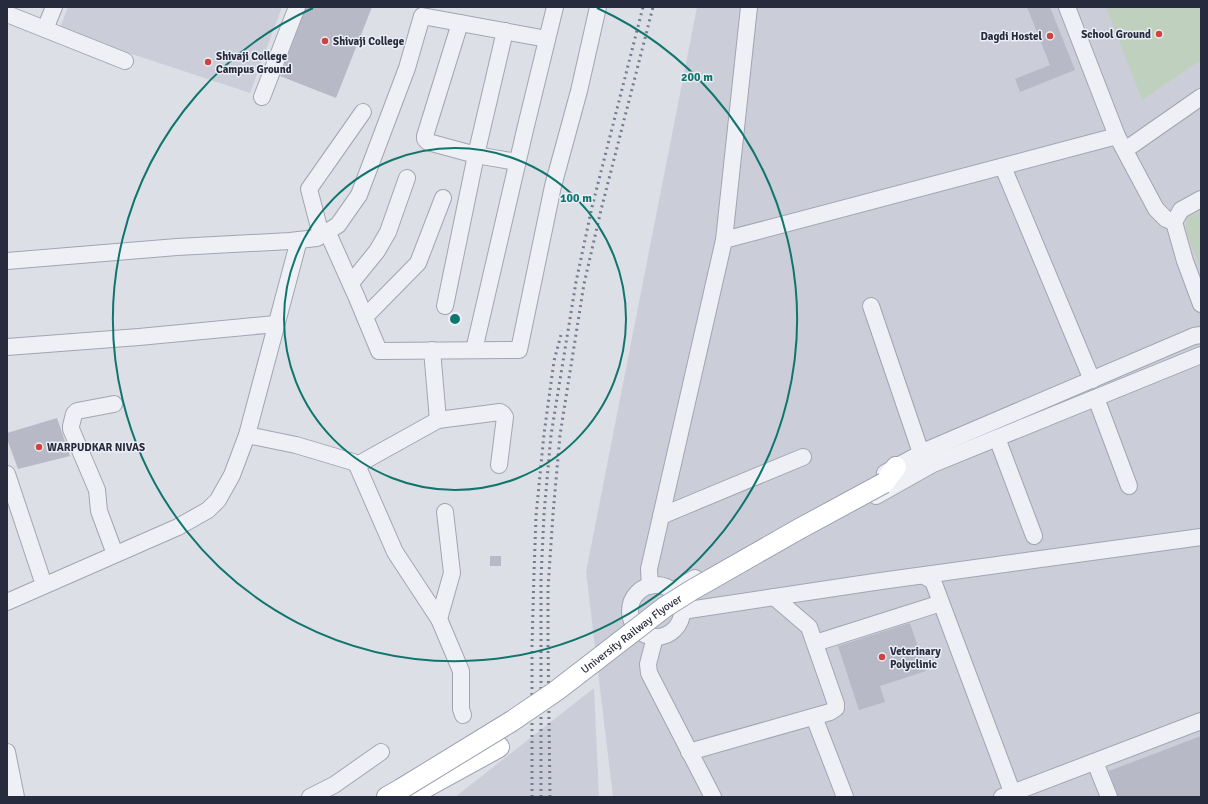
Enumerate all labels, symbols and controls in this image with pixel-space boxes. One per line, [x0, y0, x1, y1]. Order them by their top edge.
place label: School Ground [1081, 28, 1151, 41]
marker: School Ground [1154, 29, 1164, 39]
place label: Dagdi Hostel [981, 30, 1043, 43]
marker: Dagdi Hostel [1045, 31, 1055, 41]
place label: Shivaji College [333, 35, 405, 48]
marker: Shivaji College [320, 36, 330, 46]
place label: Shivaji College Campus Ground [216, 50, 292, 76]
marker: Shivaji College Campus Ground [203, 57, 213, 67]
text: 200 m [681, 70, 713, 85]
text: 100 m [560, 191, 592, 206]
centre of rings [448, 312, 462, 326]
place label: WARPUDKAR NIVAS [47, 441, 145, 454]
marker: WARPUDKAR NIVAS [34, 442, 44, 452]
street label: University Railway Flyover [579, 592, 684, 676]
place label: Veterinary Polyclinic [890, 645, 941, 671]
marker: Veterinary Polyclinic [877, 652, 887, 662]

